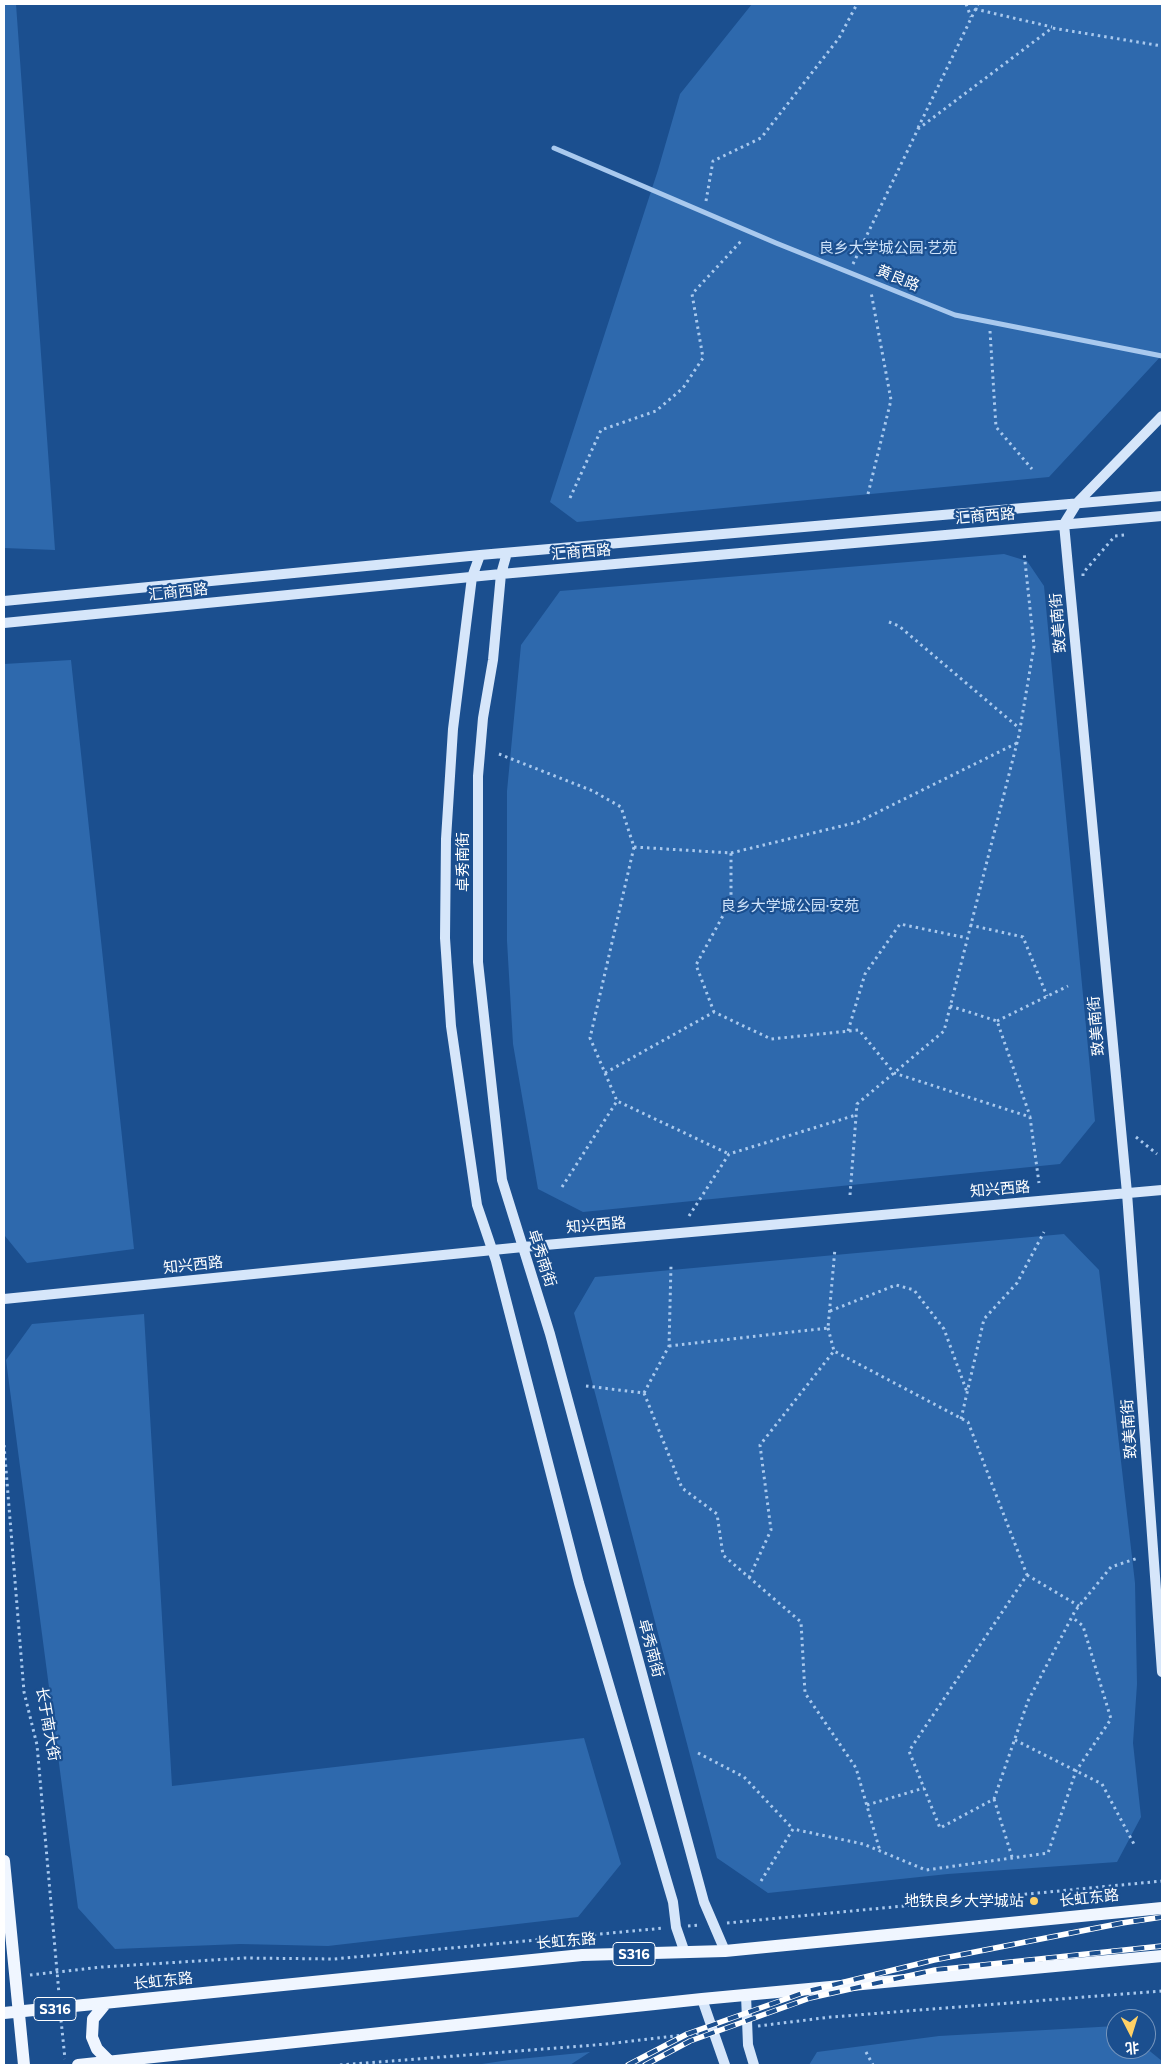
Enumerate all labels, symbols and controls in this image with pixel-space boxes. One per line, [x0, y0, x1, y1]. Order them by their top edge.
park label: 良乡大学城公园·艺苑 [819, 239, 957, 257]
street label: 黄良路 [874, 261, 922, 295]
street label: 汇商西路 [954, 504, 1016, 528]
street label: 汇商西路 [550, 540, 612, 564]
street label: 汇商西路 [147, 580, 209, 604]
street label: 致美南街 [1046, 592, 1070, 654]
street label: 卓秀南街 [454, 832, 472, 892]
park label: 良乡大学城公园·安苑 [721, 897, 859, 915]
street label: 致美南街 [1084, 995, 1108, 1057]
street label: 知兴西路 [969, 1177, 1031, 1201]
street label: 知兴西路 [565, 1213, 627, 1237]
street label: 卓秀南街 [524, 1227, 560, 1289]
street label: 知兴西路 [162, 1253, 224, 1277]
street label: 致美南街 [1118, 1398, 1140, 1460]
street label: 卓秀南街 [635, 1617, 667, 1679]
street label: 长于南大街 [33, 1686, 63, 1762]
street label: 长虹东路 [1058, 1886, 1120, 1910]
place label: 地铁良乡大学城站 [904, 1892, 1024, 1910]
marker: 地铁良乡大学城站 [1028, 1895, 1040, 1907]
street label: 长虹东路 [535, 1929, 597, 1953]
road number: S316 [613, 1942, 655, 1966]
street label: 长虹东路 [132, 1969, 194, 1993]
road number: S316 [34, 1998, 76, 2020]
north arrow [1106, 2009, 1156, 2059]
text: 北 [1125, 2039, 1140, 2058]

